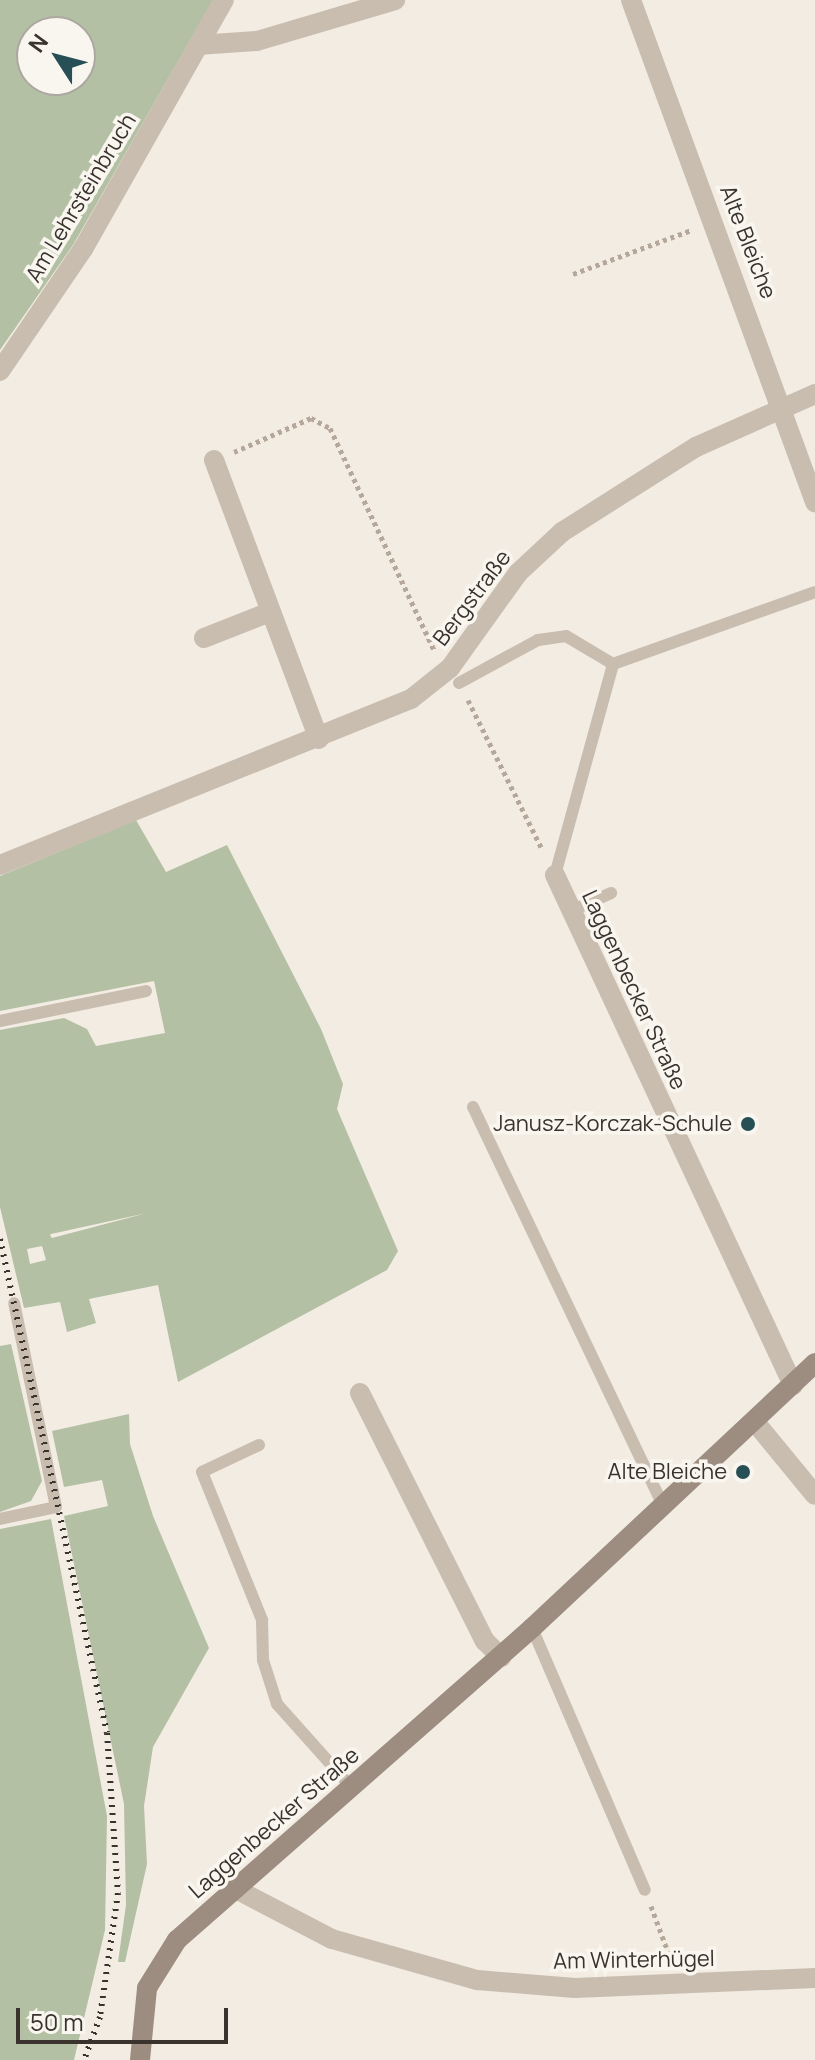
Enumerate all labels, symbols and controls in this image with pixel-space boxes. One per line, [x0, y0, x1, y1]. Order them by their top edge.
north arrow [16, 16, 96, 96]
text: N [21, 28, 55, 58]
street label: Am Lehrsteinbruch [20, 109, 142, 287]
street label: Alte Bleiche [714, 182, 782, 302]
street label: Bergstraße [427, 545, 517, 651]
street label: Laggenbecker Straße [576, 886, 692, 1094]
place label: Janusz-Korczak-Schule [493, 1111, 732, 1137]
marker: Janusz-Korczak-Schule [739, 1115, 757, 1133]
place label: Alte Bleiche [608, 1459, 727, 1485]
marker: Alte Bleiche [734, 1463, 752, 1481]
street label: Laggenbecker Straße [183, 1742, 365, 1904]
street label: Am Winterhügel [553, 1945, 715, 1975]
scale bar [20, 1992, 232, 2042]
text: 50 m [30, 2005, 84, 2038]

